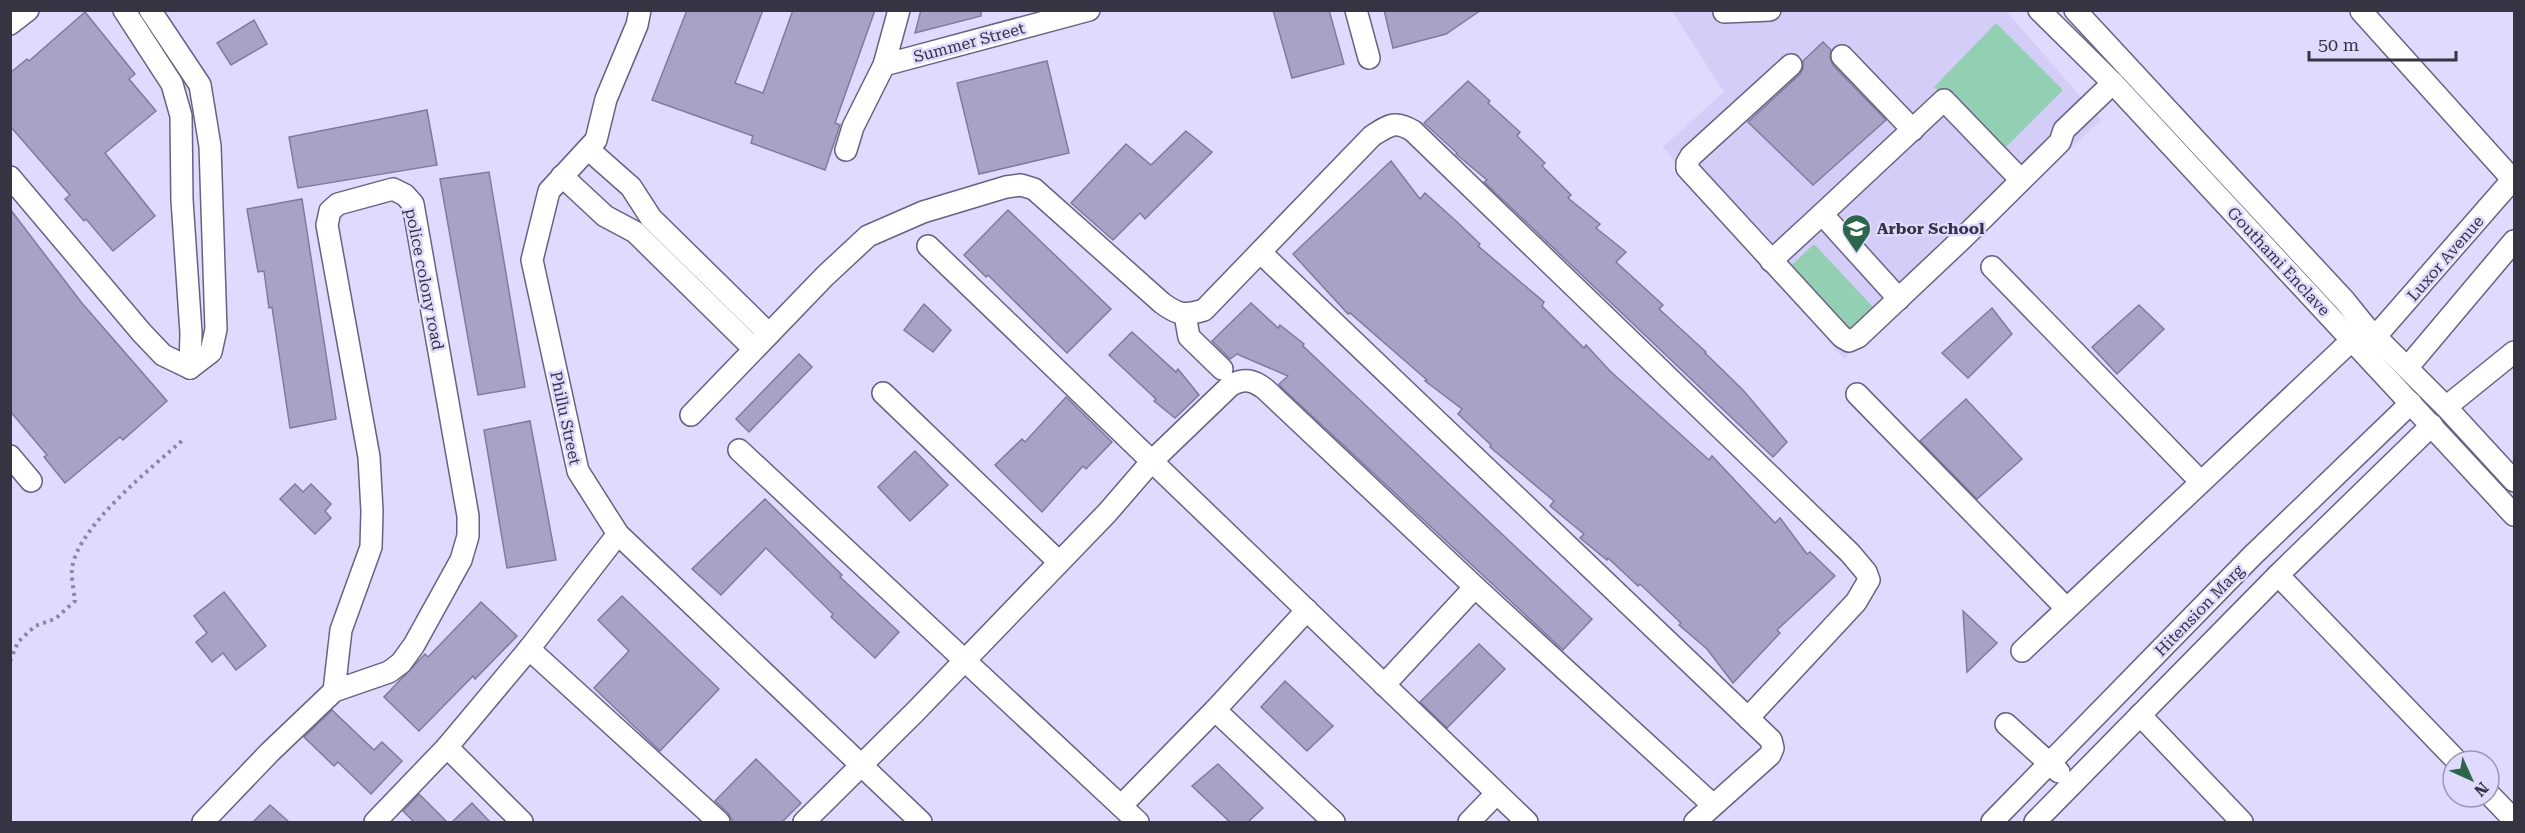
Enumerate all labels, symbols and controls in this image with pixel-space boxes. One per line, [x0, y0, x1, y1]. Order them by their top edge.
street label: Summer Street [911, 18, 1027, 66]
scale bar [2309, 24, 2456, 62]
text: 50 m [2318, 34, 2359, 55]
street label: Gouthami Enclave [2223, 203, 2334, 320]
street label: police colony road [401, 207, 448, 352]
school or university icon: Arbor School [1840, 212, 1872, 254]
street label: Luxor Avenue [2403, 212, 2488, 305]
place label: Arbor School [1877, 219, 1985, 238]
street label: Phillu Street [546, 369, 585, 467]
street label: Hitension Marg [2151, 560, 2248, 660]
north arrow [2441, 749, 2501, 809]
text: N [2470, 778, 2492, 800]

